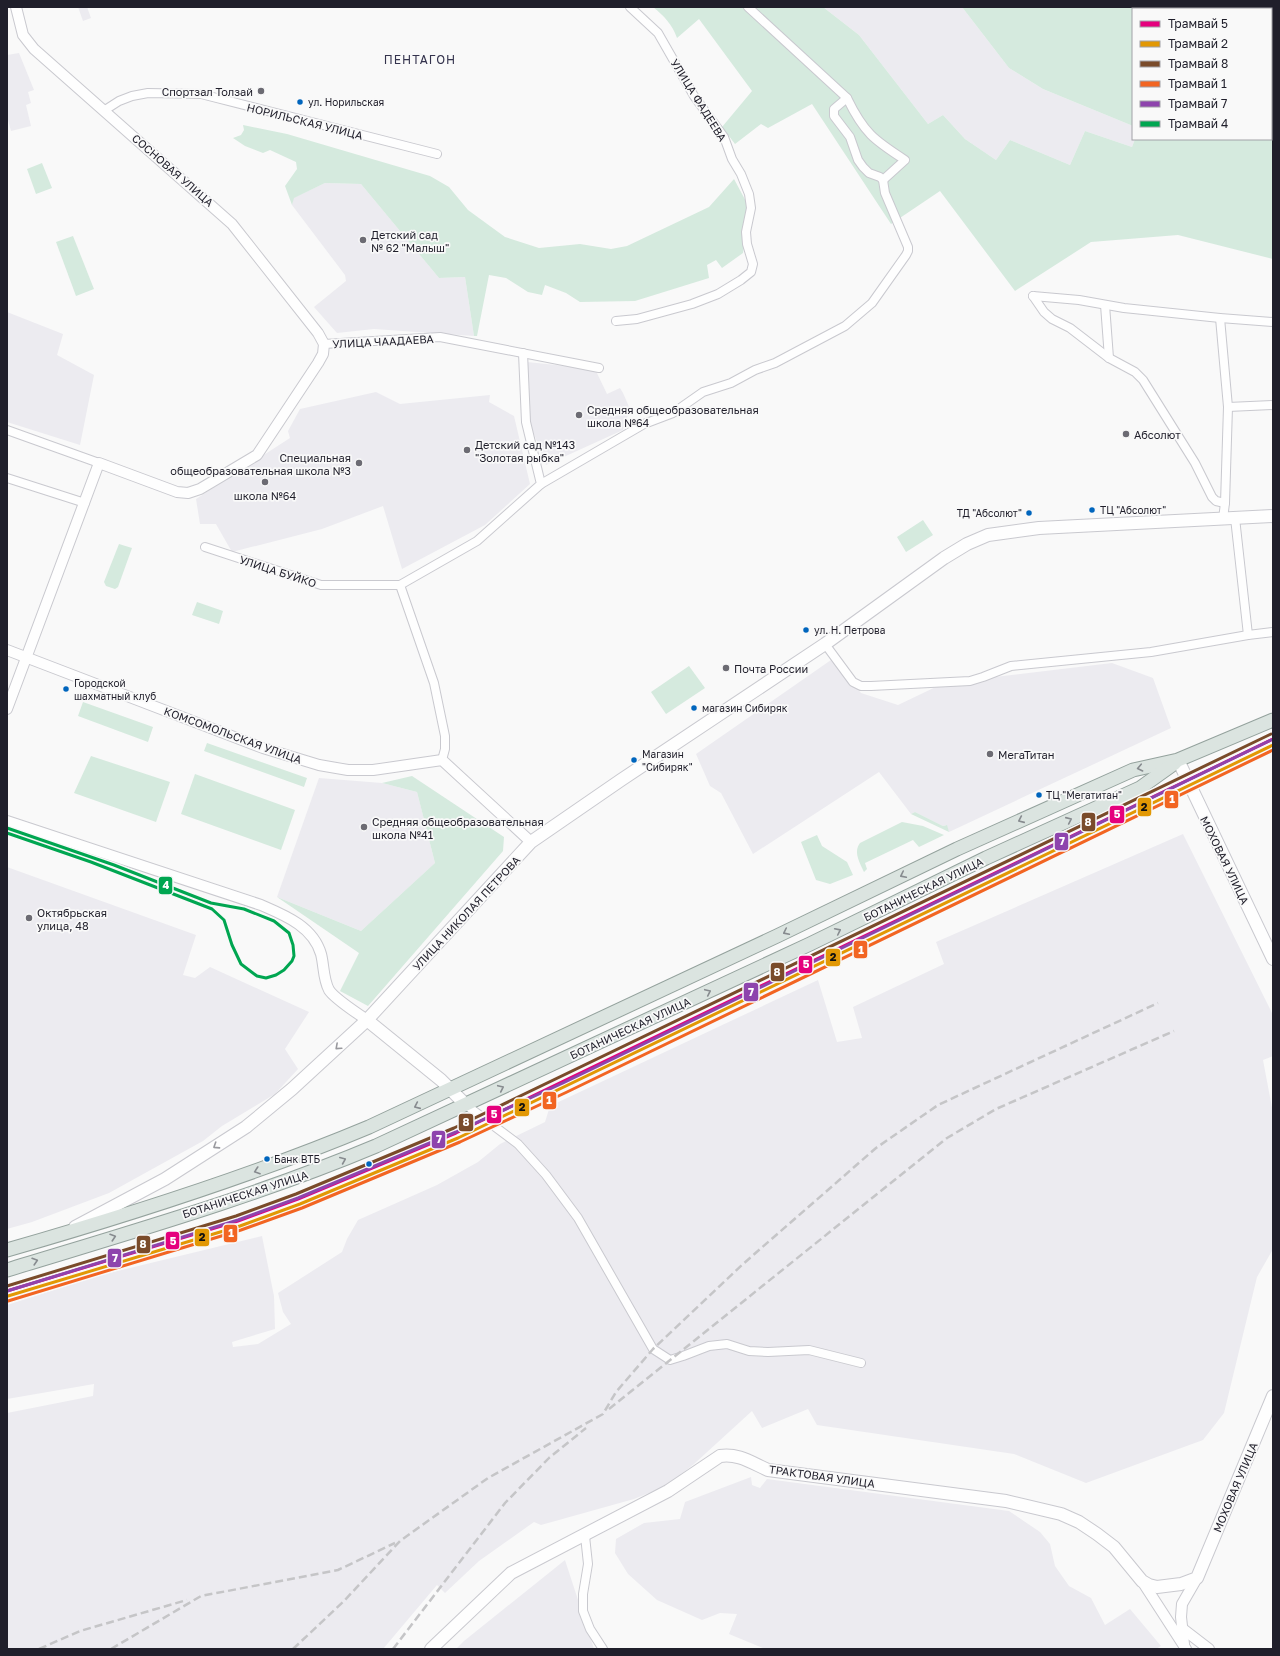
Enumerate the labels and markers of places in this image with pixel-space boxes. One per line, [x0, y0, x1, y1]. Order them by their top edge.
place label: Спортзал Толзай [162, 85, 253, 98]
marker: Спортзал Толзай [256, 86, 266, 96]
place label: ул. Норильская [308, 96, 384, 108]
marker: ул. Норильская [295, 97, 305, 107]
place label: Детский сад № 62 "Малыш" [371, 228, 449, 254]
marker: Детский сад № 62 "Малыш" [358, 235, 368, 245]
place label: Средняя общеобразовательная школа №64 [587, 403, 759, 429]
marker: Средняя общеобразовательная школа №64 [574, 410, 584, 420]
place label: Абсолют [1134, 428, 1181, 441]
marker: Абсолют [1121, 429, 1131, 439]
place label: Детский сад №143 "Золотая рыбка" [475, 438, 575, 464]
marker: Детский сад №143 "Золотая рыбка" [462, 445, 472, 455]
place label: Специальная общеобразовательная школа №3 [170, 451, 351, 477]
marker: Специальная общеобразовательная школа №3 [354, 458, 364, 468]
marker: школа №64 [260, 477, 270, 487]
place label: школа №64 [234, 489, 296, 502]
place label: ТЦ "Абсолют" [1100, 504, 1166, 516]
marker: ТЦ "Абсолют" [1087, 505, 1097, 515]
place label: ТД "Абсолют" [957, 507, 1022, 519]
marker: ТД "Абсолют" [1024, 508, 1034, 518]
place label: ул. Н. Петрова [814, 624, 885, 636]
marker: ул. Н. Петрова [801, 625, 811, 635]
place label: Почта России [734, 662, 808, 675]
marker: Почта России [721, 663, 731, 673]
place label: Городской шахматный клуб [74, 677, 156, 702]
marker: Городской шахматный клуб [61, 684, 71, 694]
place label: магазин Сибиряк [702, 702, 788, 714]
marker: магазин Сибиряк [689, 703, 699, 713]
place label: Магазин "Сибиряк" [642, 748, 693, 773]
place label: МегаТитан [998, 748, 1055, 761]
marker: МегаТитан [985, 749, 995, 759]
marker: Магазин "Сибиряк" [629, 755, 639, 765]
place label: ТЦ "Мегатитан" [1046, 789, 1122, 801]
marker: ТЦ "Мегатитан" [1034, 790, 1044, 800]
place label: Средняя общеобразовательная школа №41 [372, 815, 544, 841]
marker: Средняя общеобразовательная школа №41 [359, 822, 369, 832]
place label: Октябрьская улица, 48 [37, 906, 107, 932]
marker: Октябрьская улица, 48 [24, 913, 34, 923]
place label: Банк ВТБ [274, 1153, 321, 1165]
marker: Банк ВТБ [262, 1154, 272, 1164]
unlabelled marker [364, 1159, 374, 1169]

